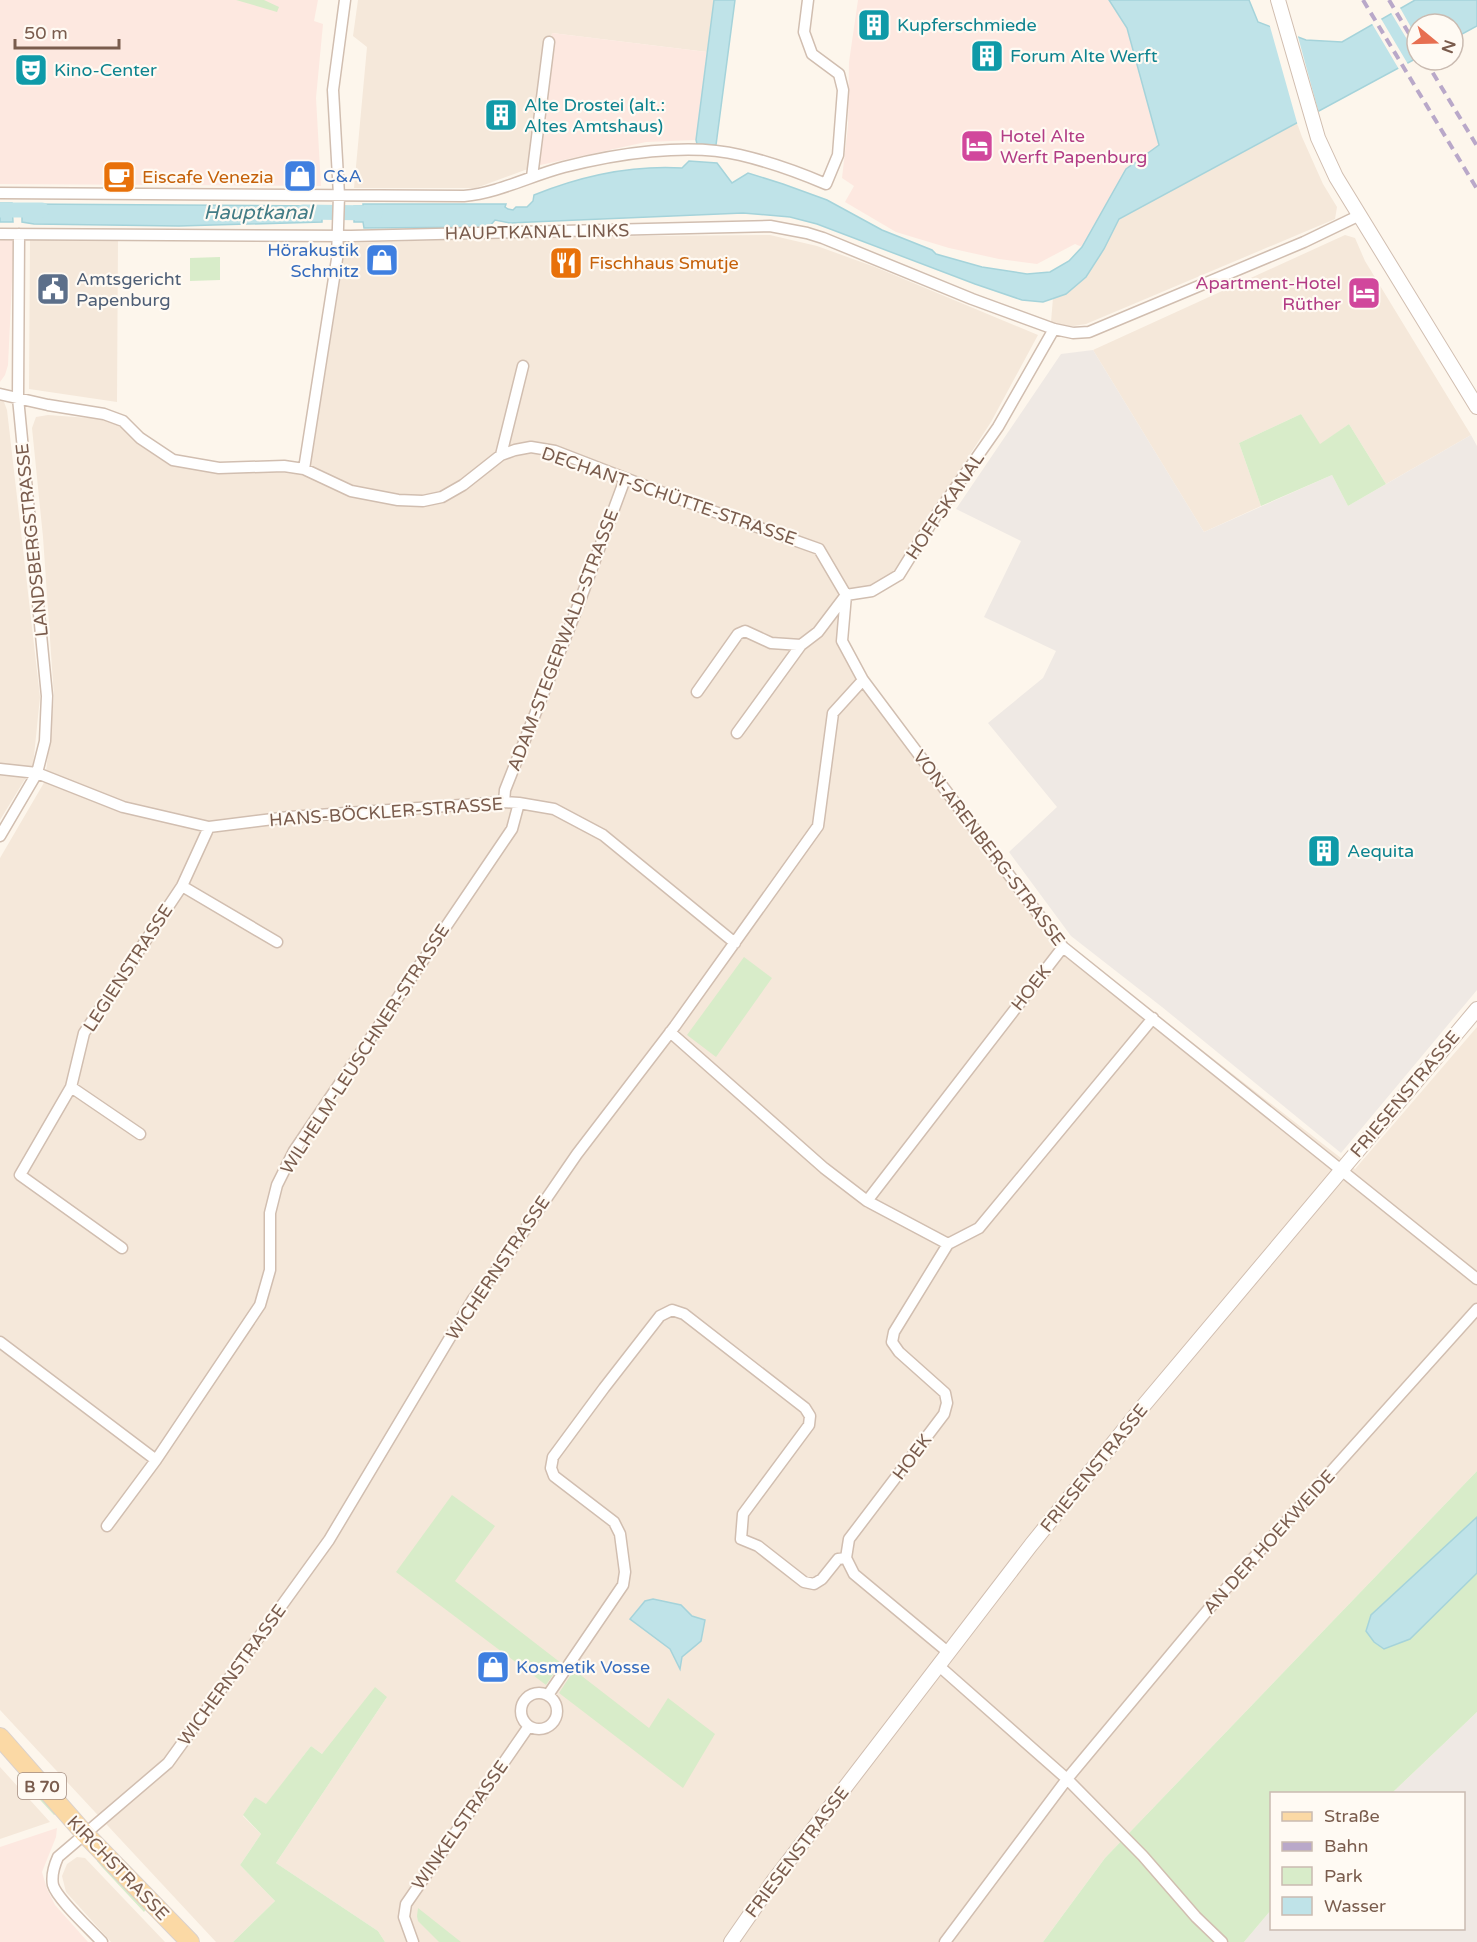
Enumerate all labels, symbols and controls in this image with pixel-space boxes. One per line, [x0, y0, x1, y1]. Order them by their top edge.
building icon: Kupferschmiede [856, 7, 892, 43]
scale bar [15, 12, 118, 50]
north arrow [1405, 12, 1465, 72]
place label: Kupferschmiede [897, 14, 1037, 36]
text: 50 m [24, 22, 68, 44]
text: N [1437, 37, 1460, 56]
building icon: Forum Alte Werft [969, 38, 1005, 74]
place label: Forum Alte Werft [1010, 45, 1158, 67]
theatre icon: Kino-Center [13, 52, 49, 88]
place label: Kino-Center [54, 59, 157, 81]
place label: Alte Drostei (alt.: Altes Amtshaus) [524, 94, 665, 137]
building icon: Alte Drostei (alt.: Altes Amtshaus) [483, 97, 519, 133]
place label: Hotel Alte Werft Papenburg [1000, 125, 1147, 168]
hotel icon: Hotel Alte Werft Papenburg [959, 128, 995, 164]
shop icon: C&A [282, 158, 318, 194]
cafe icon: Eiscafe Venezia [101, 159, 137, 195]
place label: C&A [323, 165, 362, 187]
place label: Eiscafe Venezia [142, 166, 274, 188]
water label: Hauptkanal [204, 201, 314, 225]
street label: HAUPTKANAL LINKS [445, 219, 629, 245]
place label: Hörakustik Schmitz [267, 239, 359, 282]
shop icon: Hörakustik Schmitz [364, 242, 400, 278]
restaurant icon: Fischhaus Smutje [548, 245, 584, 281]
place label: Fischhaus Smutje [589, 252, 739, 274]
place label: Amtsgericht Papenburg [76, 268, 181, 311]
public building icon: Amtsgericht Papenburg [35, 271, 71, 307]
place label: Apartment-Hotel Rüther [1195, 272, 1341, 315]
hotel icon: Apartment-Hotel Rüther [1346, 275, 1382, 311]
street label: LANDSBERGSTRASSE [11, 442, 53, 638]
street label: DECHANT-SCHÜTTE-STRASSE [539, 442, 799, 550]
street label: HOFFSKANAL [901, 448, 989, 564]
street label: ADAM-STEGERWALD-STRASSE [503, 506, 623, 774]
street label: VON-ARENBERG-STRASSE [908, 746, 1070, 950]
street label: HANS-BÖCKLER-STRASSE [268, 793, 504, 831]
building icon: Aequita [1306, 833, 1342, 869]
place label: Aequita [1347, 840, 1414, 862]
street label: LEGIENSTRASSE [79, 900, 177, 1036]
street label: WILHELM-LEUSCHNER-STRASSE [276, 920, 454, 1178]
street label: HOEK [1006, 961, 1056, 1015]
street label: FRIESENSTRASSE [1346, 1026, 1464, 1162]
street label: WICHERNSTRASSE [441, 1192, 555, 1344]
street label: FRIESENSTRASSE [1036, 1399, 1152, 1537]
street label: HOEK [888, 1430, 936, 1484]
street label: AN DER HOEKWEIDE [1198, 1465, 1340, 1619]
street label: WICHERNSTRASSE [173, 1600, 291, 1750]
shop icon: Kosmetik Vosse [475, 1649, 511, 1685]
place label: Kosmetik Vosse [516, 1656, 650, 1678]
street label: WINKELSTRASSE [407, 1756, 513, 1894]
road number: B 70 [18, 1773, 66, 1799]
street label: FRIESENSTRASSE [740, 1782, 854, 1922]
legend [1270, 1792, 1465, 1930]
text: Straße [1324, 1805, 1380, 1827]
street label: KIRCHSTRASSE [62, 1811, 174, 1925]
text: Bahn [1324, 1835, 1369, 1857]
text: Park [1324, 1865, 1363, 1887]
text: Wasser [1324, 1895, 1386, 1917]

